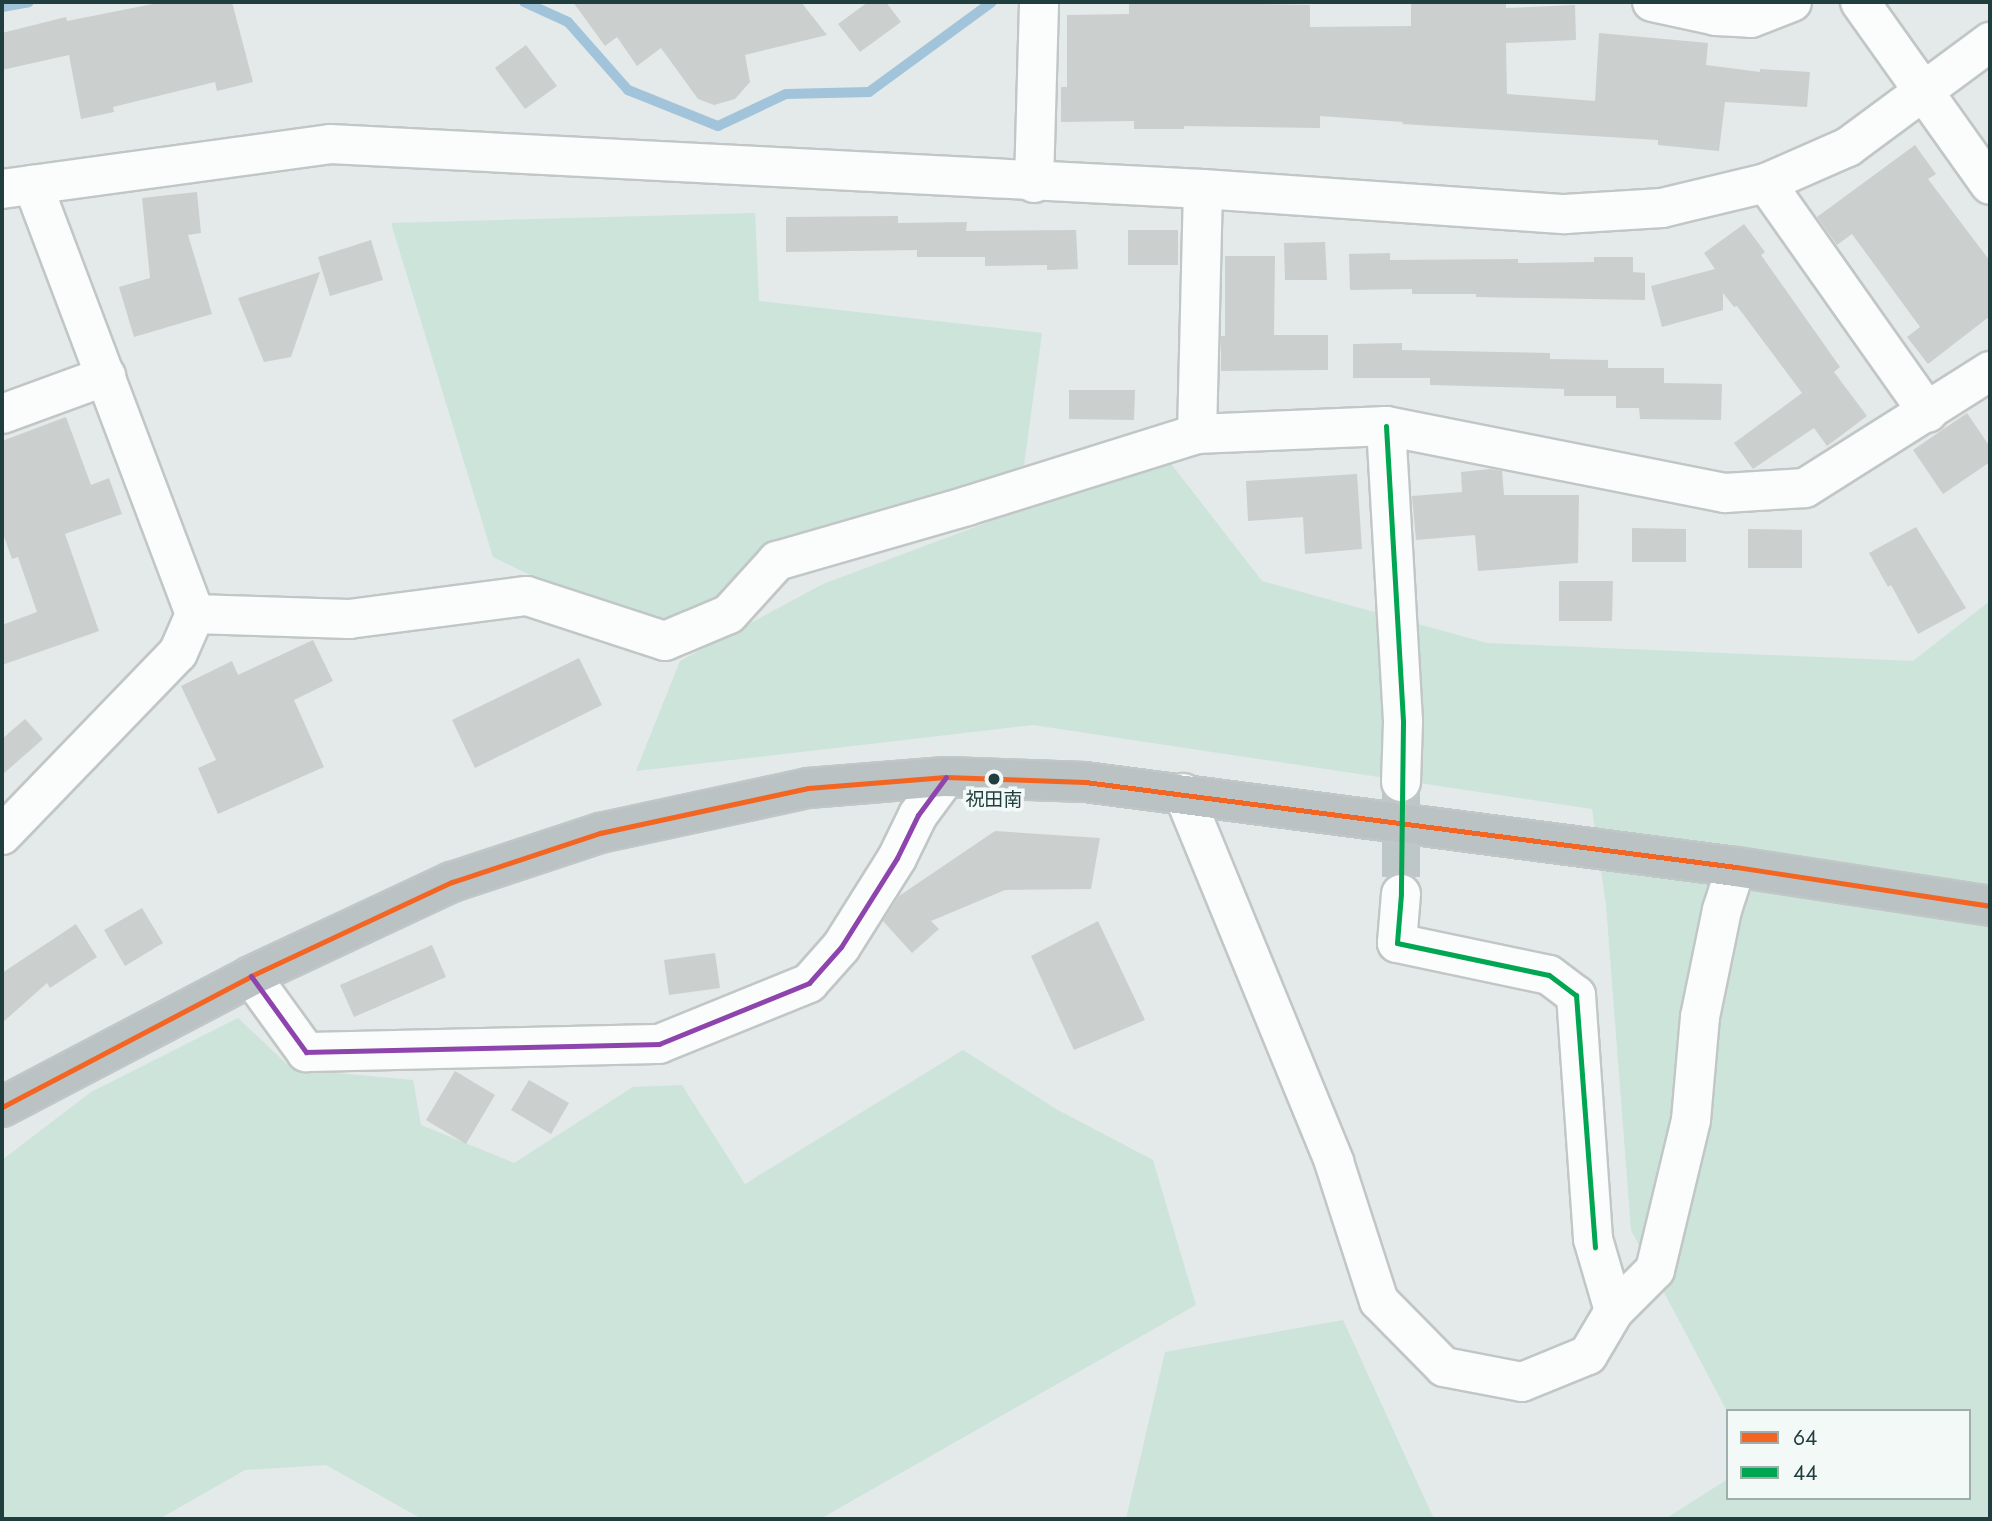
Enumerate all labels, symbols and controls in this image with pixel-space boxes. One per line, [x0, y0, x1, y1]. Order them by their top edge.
marker: 祝田南 [987, 772, 1001, 786]
place label: 祝田南 [966, 789, 1022, 811]
legend [1726, 1409, 1971, 1500]
text: 64 [1793, 1423, 1817, 1453]
text: 44 [1793, 1458, 1818, 1488]

